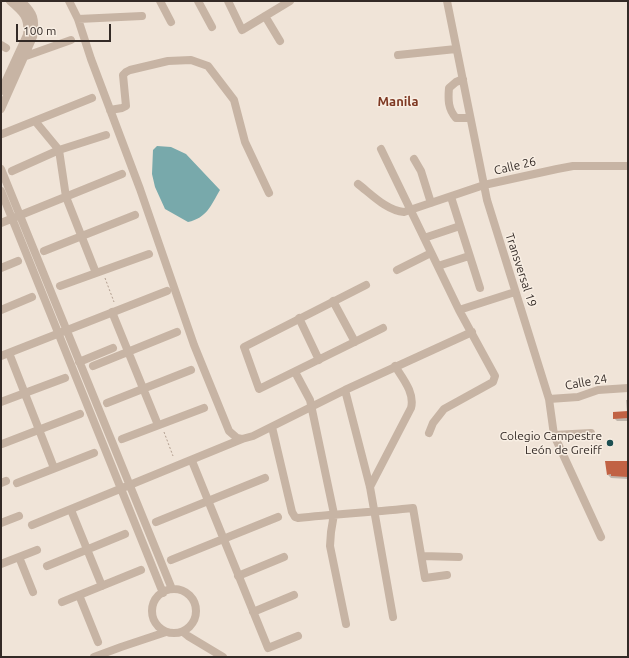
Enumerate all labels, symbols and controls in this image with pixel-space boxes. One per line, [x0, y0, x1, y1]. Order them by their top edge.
scale bar [18, 16, 113, 42]
text: 100 m [23, 24, 56, 37]
district label: Manila [378, 94, 418, 110]
street label: Calle 26 [493, 154, 537, 178]
street label: Transversal 19 [502, 231, 540, 309]
street label: Calle 24 [564, 371, 608, 393]
place label: Colegio Campestre León de Greiff [500, 429, 602, 457]
marker: Colegio Campestre León de Greiff [605, 438, 615, 448]

